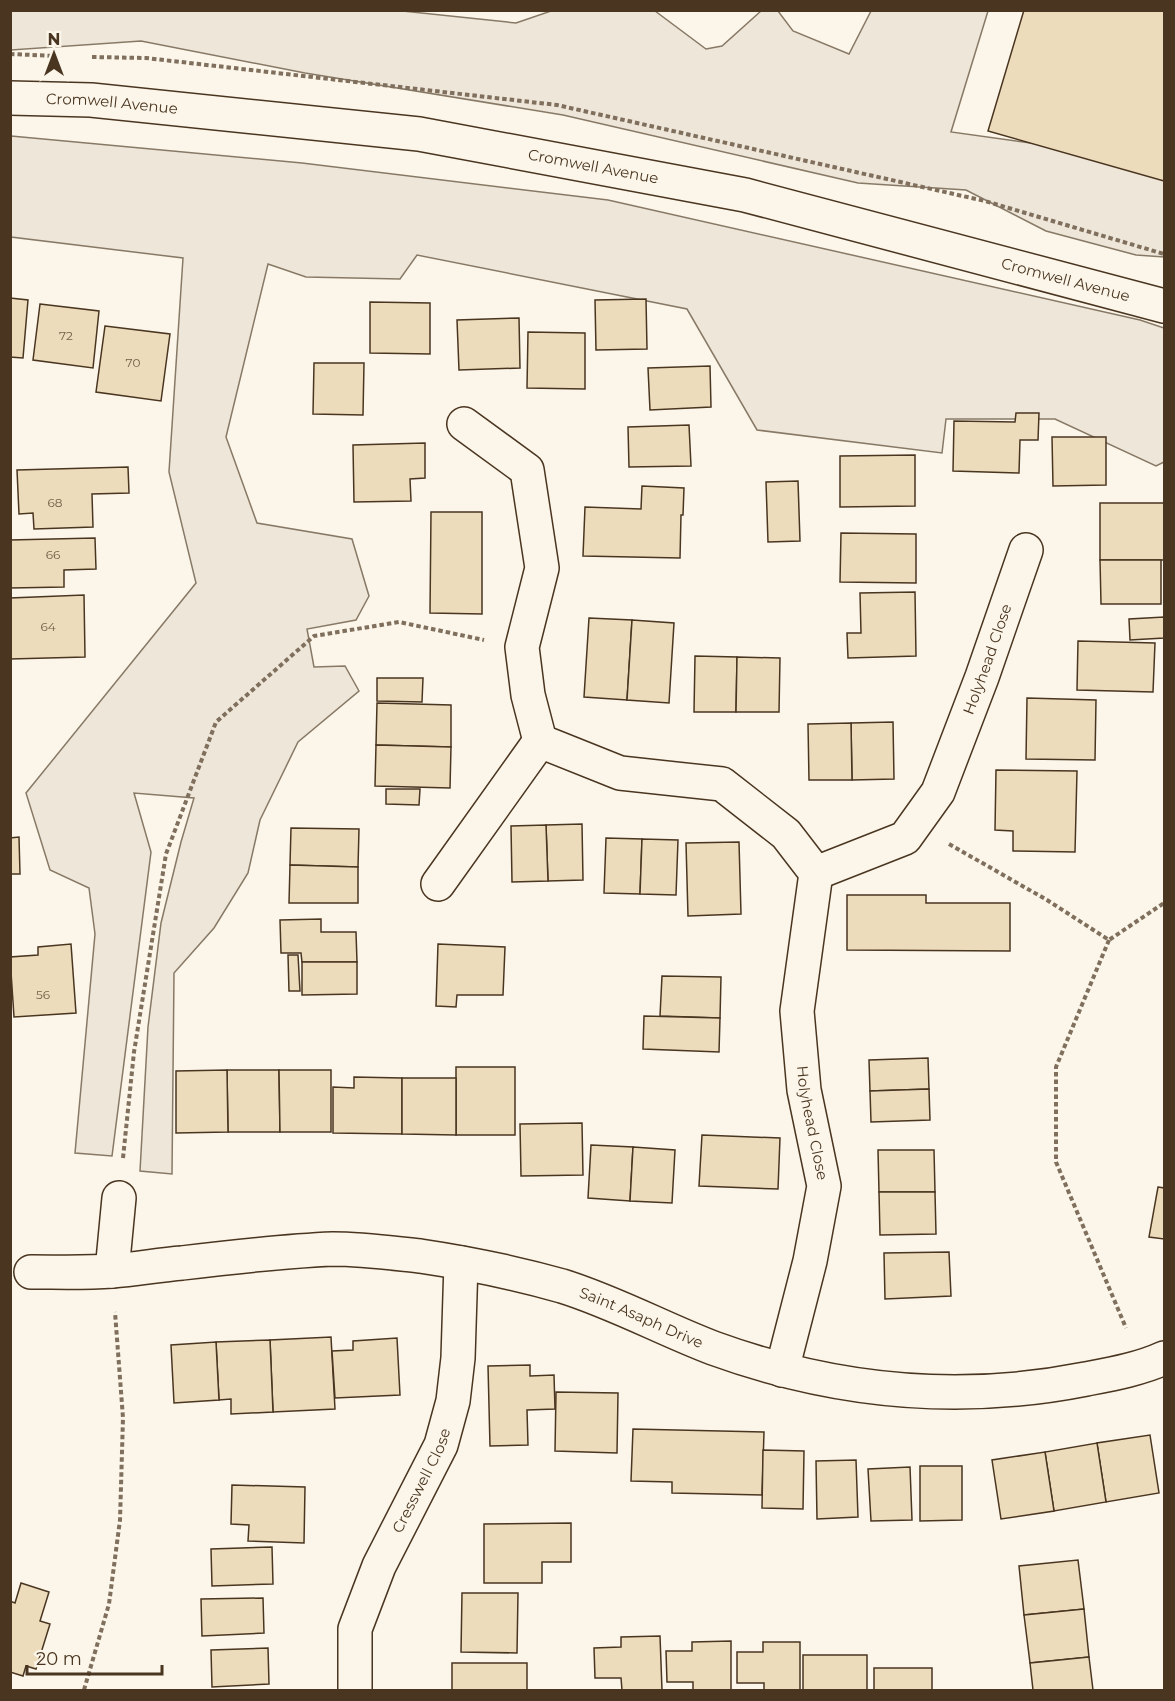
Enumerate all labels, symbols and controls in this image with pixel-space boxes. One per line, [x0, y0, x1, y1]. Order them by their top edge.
north arrow [24, 24, 84, 84]
text: N [48, 30, 60, 49]
street label: Cromwell Avenue [46, 89, 179, 118]
street label: Cromwell Avenue [526, 145, 660, 188]
street label: Cromwell Avenue [999, 253, 1132, 306]
house number: 72 [59, 328, 73, 343]
house number: 70 [126, 355, 140, 370]
house number: 68 [48, 495, 63, 510]
house number: 66 [46, 547, 60, 562]
street label: Holyhead Close [959, 601, 1016, 717]
house number: 64 [40, 619, 56, 634]
house number: 56 [36, 987, 50, 1002]
street label: Holyhead Close [793, 1065, 833, 1182]
street label: Saint Asaph Drive [577, 1283, 706, 1352]
street label: Cresswell Close [388, 1426, 454, 1536]
scale bar [27, 1638, 162, 1676]
text: 20 m [36, 1648, 82, 1670]

